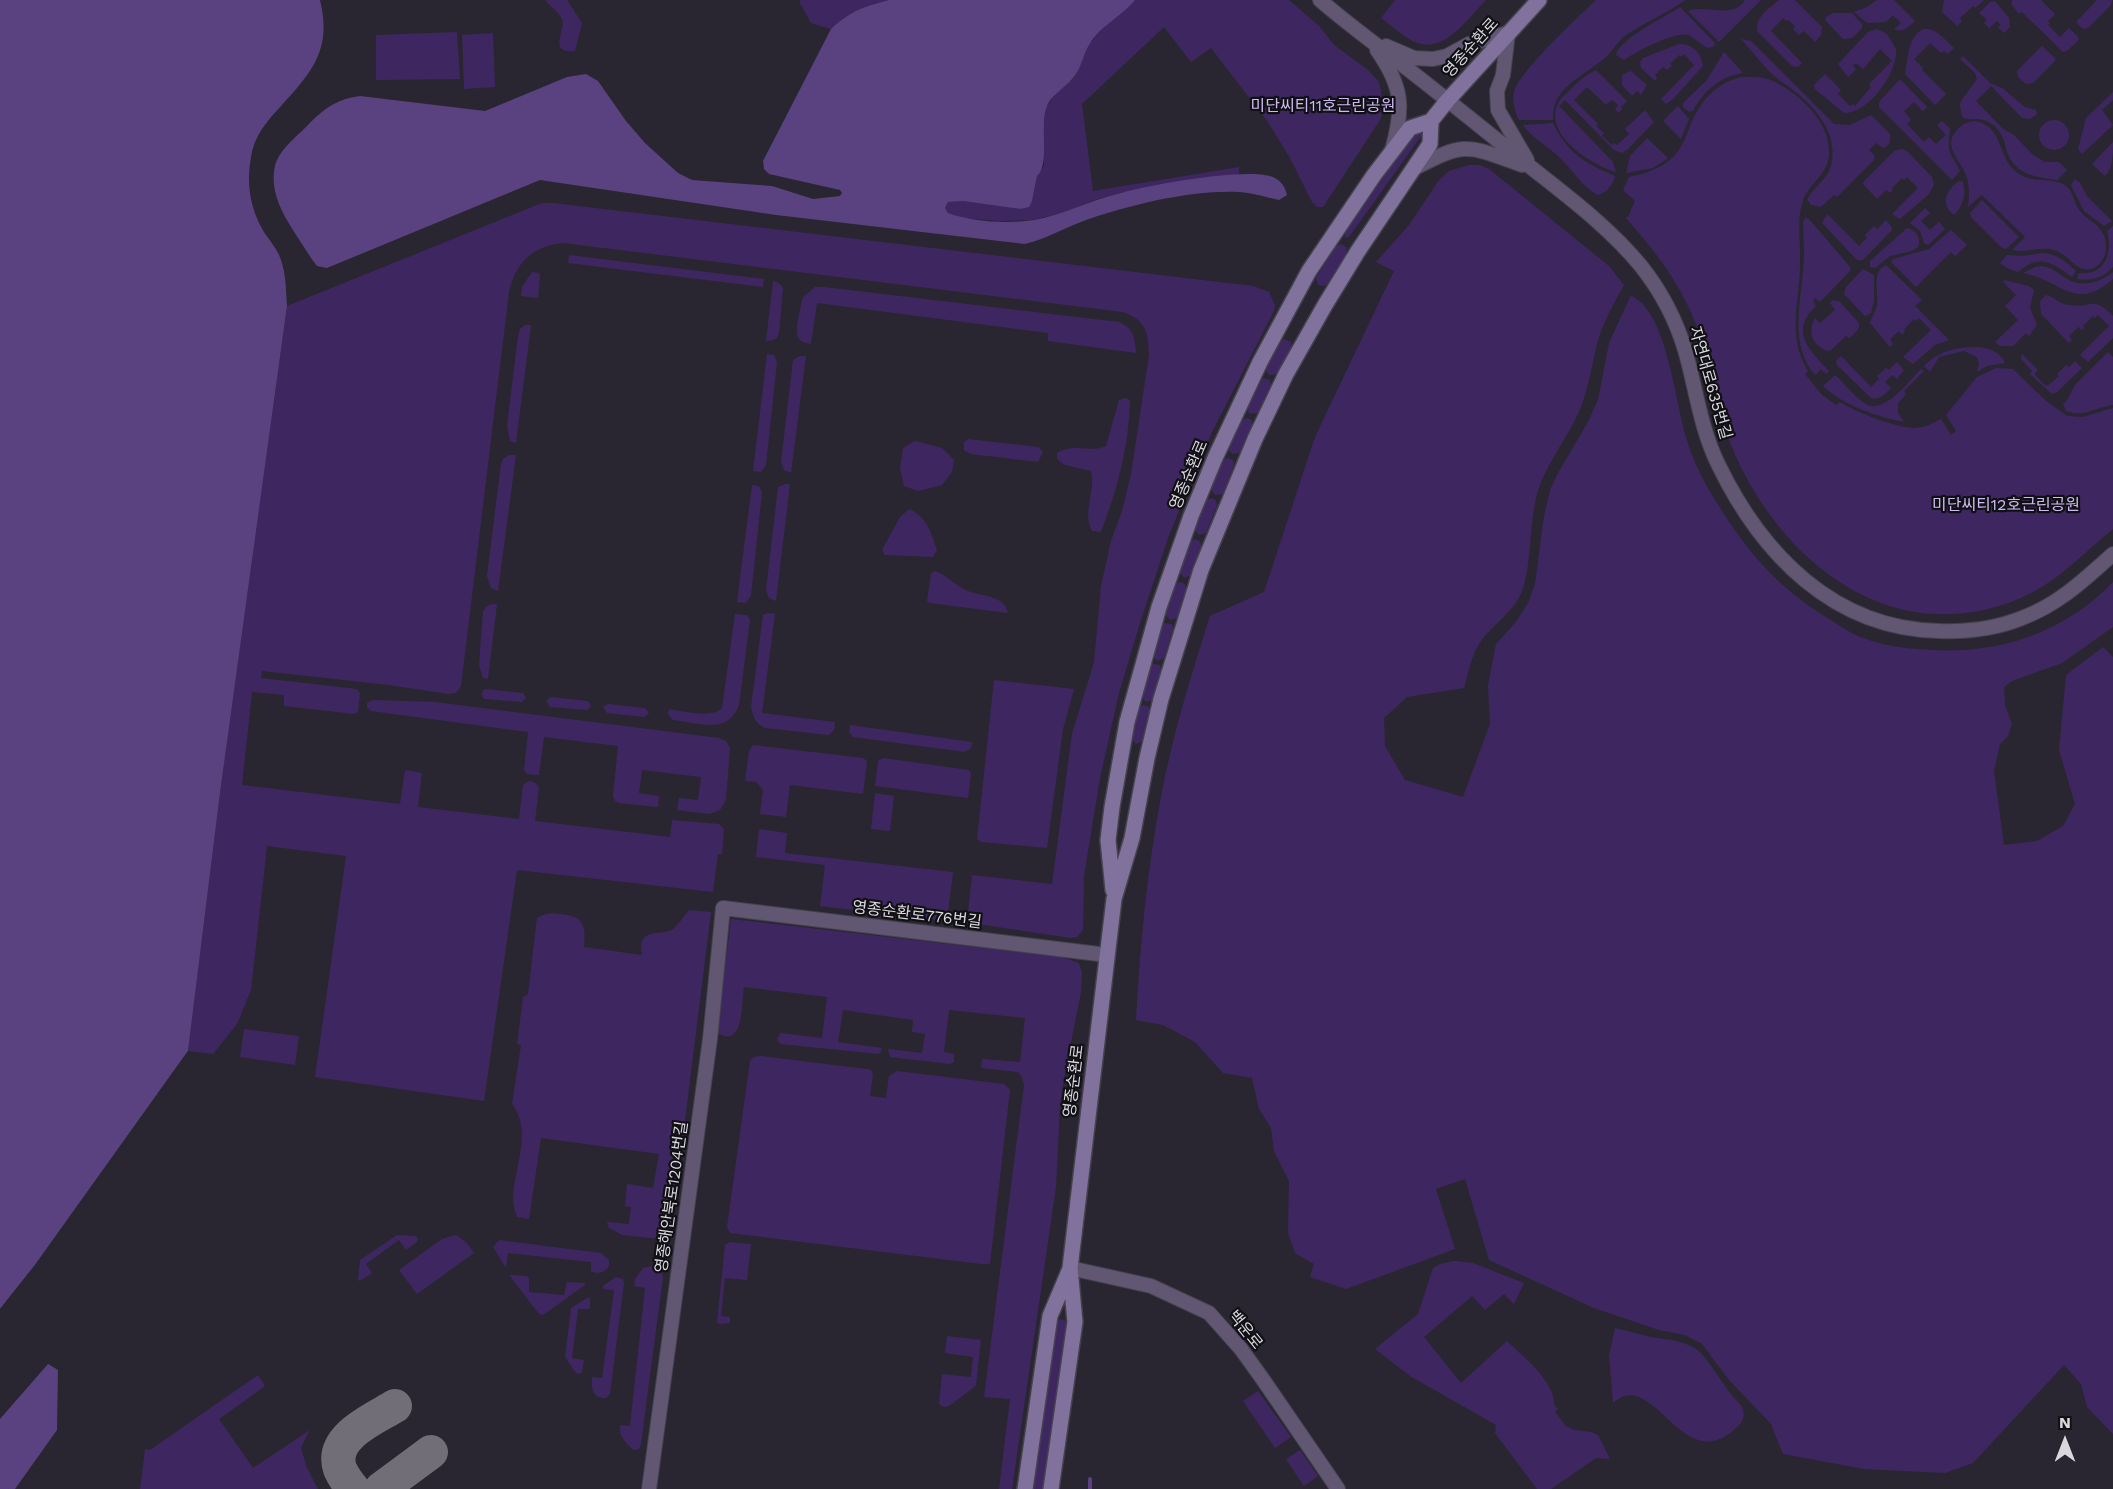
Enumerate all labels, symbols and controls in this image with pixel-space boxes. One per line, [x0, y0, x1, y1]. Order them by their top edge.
street label: 영종순환로 [1439, 14, 1503, 82]
park label: 미단씨티11호근린공원 [1251, 96, 1395, 116]
street label: 자연대로635번길 [1685, 324, 1735, 442]
street label: 영종순환로 [1166, 437, 1212, 513]
park label: 미단씨티12호근린공원 [1932, 495, 2080, 515]
street label: 영종순환로776번길 [851, 898, 983, 932]
street label: 영종순환로 [1060, 1043, 1088, 1119]
street label: 영종해안북로1204번길 [652, 1120, 692, 1274]
street label: 백운로 [1224, 1307, 1266, 1353]
north arrow [2035, 1411, 2095, 1471]
text: N [2059, 1413, 2071, 1432]

